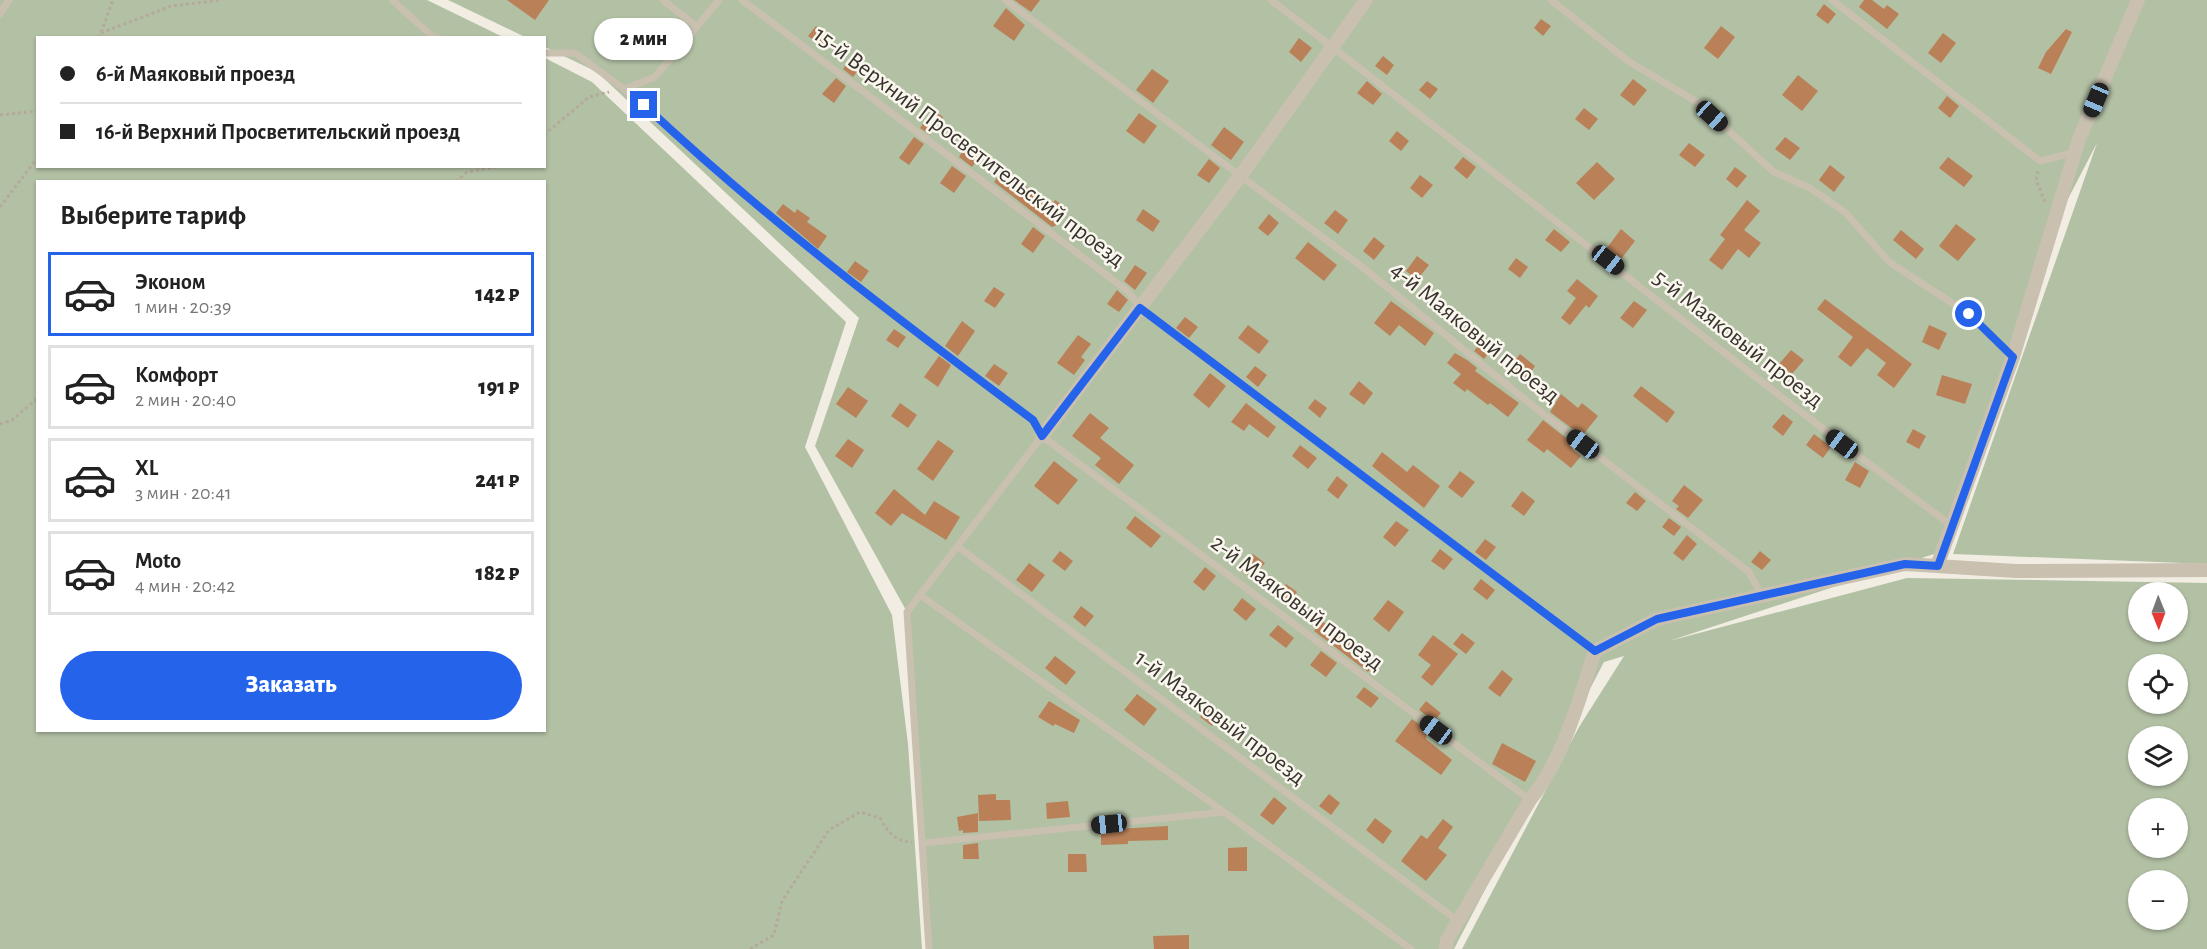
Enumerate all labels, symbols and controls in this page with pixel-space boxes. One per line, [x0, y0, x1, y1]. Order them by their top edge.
callout: 2 мин [594, 18, 694, 60]
street label: 15-й Верхний Просветительский проезд [809, 22, 1129, 272]
text: 2 мин [620, 29, 667, 49]
text: 6-й Маяковый проезд [96, 63, 295, 85]
car [2081, 80, 2111, 120]
route end [630, 91, 657, 118]
car [1693, 97, 1731, 135]
text: 16-й Верхний Просветительский проезд [96, 121, 460, 143]
text: Выберите тариф [60, 202, 246, 229]
car [1588, 242, 1628, 278]
street label: 4-й Маяковый проезд [1386, 258, 1564, 408]
street label: 5-й Маяковый проезд [1649, 265, 1827, 413]
icon: car [63, 267, 117, 321]
text: Эконом [135, 271, 206, 293]
text: 142 ₽ [475, 283, 519, 305]
text: 1 мин · 20:39 [135, 297, 231, 317]
route start [1955, 300, 1982, 327]
icon: car [63, 360, 117, 414]
text: Комфорт [135, 364, 218, 386]
text: 191 ₽ [478, 376, 519, 398]
text: 2 мин · 20:40 [135, 390, 236, 410]
car [1563, 426, 1603, 462]
car [1822, 426, 1862, 462]
icon: car [63, 453, 117, 507]
text: XL [135, 457, 158, 479]
text: 241 ₽ [475, 469, 519, 491]
text: 3 мин · 20:41 [135, 483, 232, 503]
street label: 2-й Маяковый проезд [1206, 530, 1388, 676]
icon: car [63, 546, 117, 600]
text: Moto [135, 550, 181, 572]
text: 182 ₽ [476, 562, 519, 584]
text: 4 мин · 20:42 [135, 576, 235, 596]
north arrow [2128, 582, 2188, 642]
map controls [2128, 582, 2188, 930]
street label: 1-й Маяковый проезд [1130, 646, 1310, 790]
button: Заказать [60, 651, 522, 720]
button: locate [2128, 654, 2188, 714]
car [1416, 712, 1456, 748]
button: layers [2128, 726, 2188, 786]
button: + [2128, 798, 2188, 858]
car [1090, 813, 1128, 835]
button: − [2128, 870, 2188, 930]

